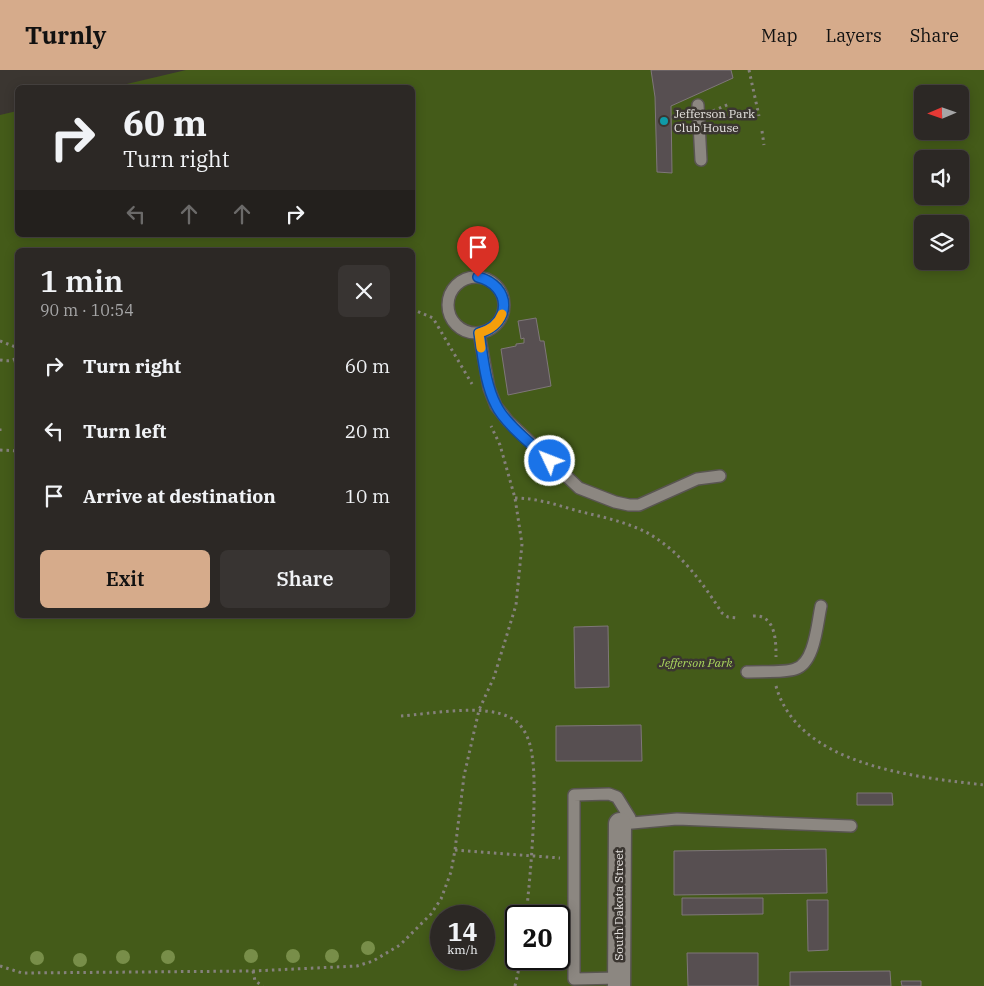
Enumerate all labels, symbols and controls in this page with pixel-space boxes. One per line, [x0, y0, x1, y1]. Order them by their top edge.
text: Turnly [25, 19, 107, 51]
text: Map [761, 24, 798, 47]
text: Layers [826, 24, 882, 47]
text: Share [910, 24, 959, 47]
north arrow [914, 85, 969, 140]
map controls [914, 85, 969, 270]
text: 60 m [123, 100, 207, 146]
icon: right [40, 105, 105, 170]
place label: Jefferson Park Club House [674, 106, 755, 135]
marker: Jefferson Park Club House [658, 115, 670, 127]
text: Turn right [123, 144, 230, 173]
button: sound [914, 150, 969, 205]
icon: left [122, 200, 150, 228]
icon: ahead [175, 200, 203, 228]
icon: ahead [228, 200, 256, 228]
icon: right [281, 200, 309, 228]
button: layers [914, 215, 969, 270]
pin [457, 226, 499, 277]
icon: arrive [464, 233, 492, 261]
text: 1 min [40, 261, 123, 300]
button: close [338, 265, 390, 317]
text: 90 m · 10:54 [40, 300, 134, 320]
icon: right [40, 352, 68, 380]
text: Turn right [83, 354, 181, 378]
text: 60 m [345, 354, 390, 378]
icon: left [40, 417, 68, 445]
text: Turn left [83, 419, 166, 443]
text: 20 m [345, 419, 390, 443]
position arrow [523, 434, 575, 486]
icon: arrive [40, 482, 68, 510]
text: Arrive at destination [83, 484, 276, 508]
text: 10 m [345, 484, 390, 508]
button: Exit [40, 550, 210, 608]
button: Share [220, 550, 390, 608]
park label: Jefferson Park [658, 655, 733, 670]
street label: South Dakota Street [611, 849, 626, 961]
speed limit sign: 20 [505, 905, 570, 970]
text: 14 [447, 915, 478, 948]
text: km/h [447, 942, 478, 957]

